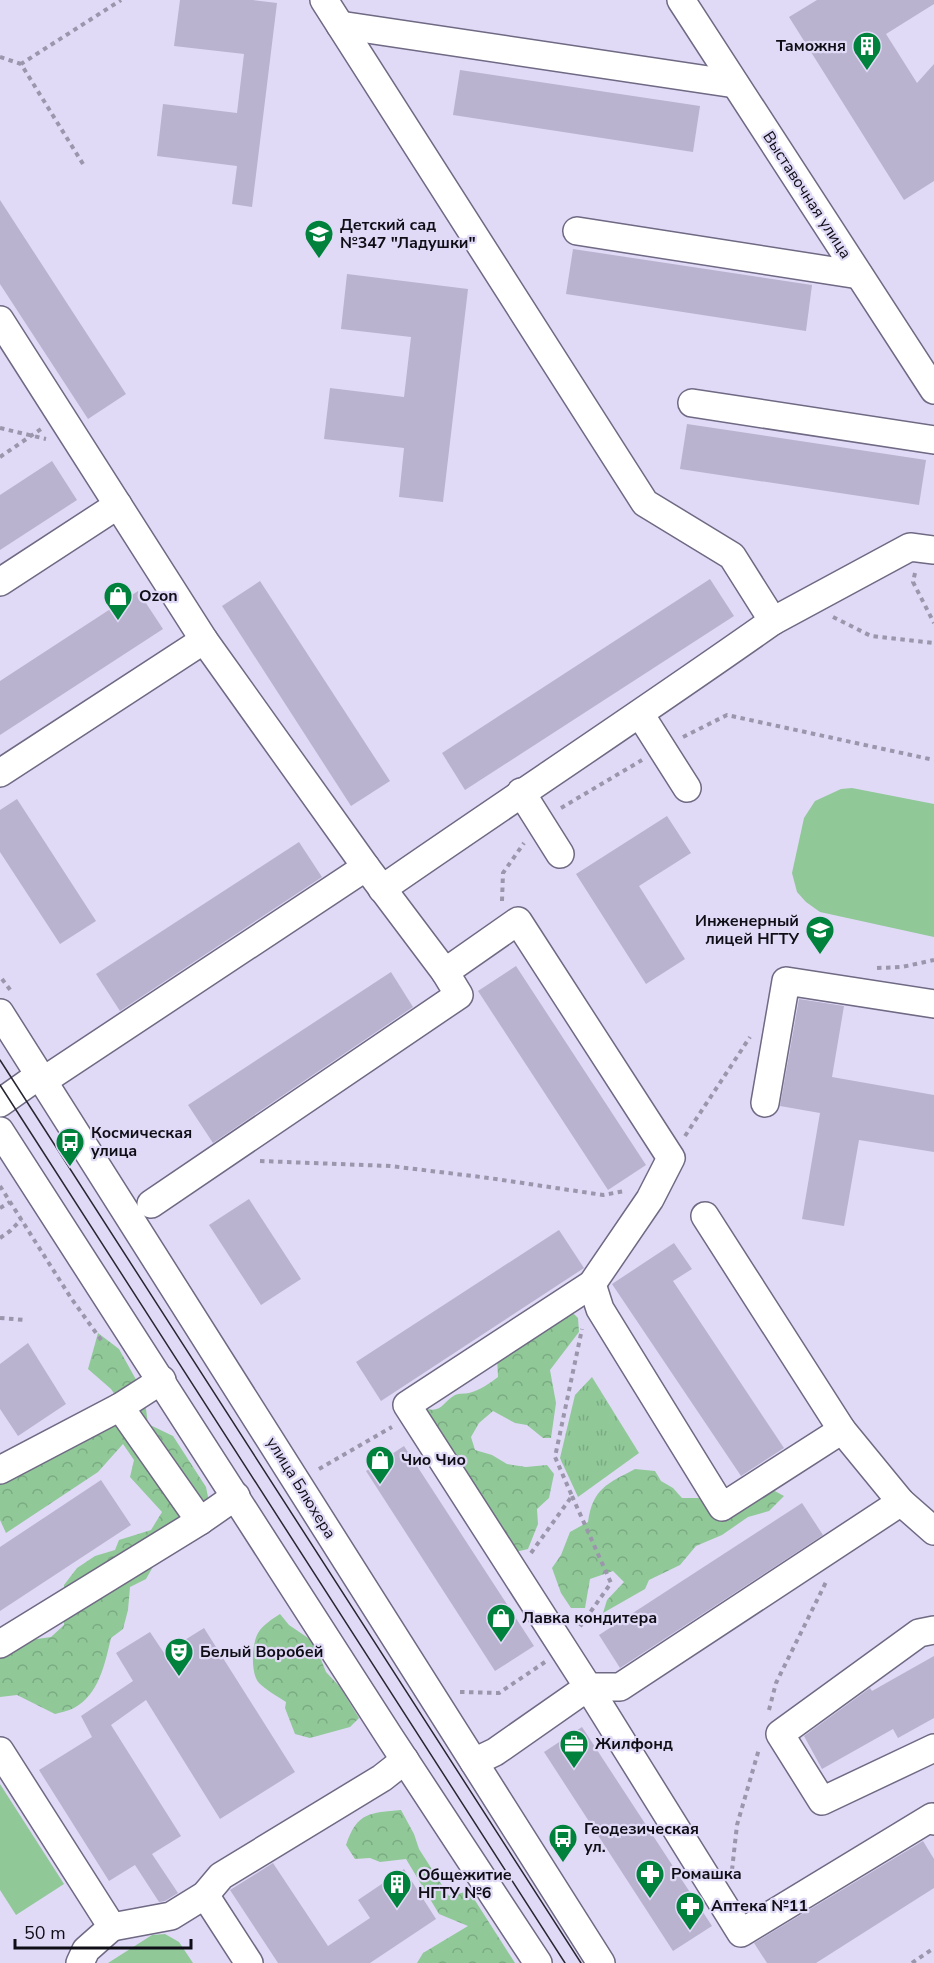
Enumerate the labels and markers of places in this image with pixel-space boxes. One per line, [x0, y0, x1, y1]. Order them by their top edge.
building icon: Таможня [851, 30, 883, 72]
place label: Таможня [776, 35, 846, 57]
place label: Детский сад №347 "Ладушки" [340, 214, 476, 254]
school or university icon: Детский сад №347 "Ладушки" [303, 218, 335, 260]
shop icon: Ozon [102, 580, 134, 622]
place label: Ozon [139, 585, 178, 607]
place label: Инженерный лицей НГТУ [695, 910, 799, 950]
school or university icon: Инженерный лицей НГТУ [804, 914, 836, 956]
place label: Космическая улица [91, 1122, 192, 1162]
bus stop icon: Космическая улица [54, 1126, 86, 1168]
shop icon: Чио Чио [364, 1444, 396, 1486]
place label: Чио Чио [401, 1449, 466, 1471]
shop icon: Лавка кондитера [485, 1602, 517, 1644]
place label: Лавка кондитера [522, 1607, 657, 1629]
theatre icon: Белый Воробей [163, 1636, 195, 1678]
place label: Белый Воробей [200, 1641, 323, 1663]
office icon: Жилфонд [558, 1728, 590, 1770]
place label: Жилфонд [595, 1733, 673, 1755]
place label: Геодезическая ул. [584, 1818, 699, 1858]
bus stop icon: Геодезическая ул. [547, 1822, 579, 1864]
pharmacy icon: Ромашка [634, 1858, 666, 1900]
place label: Ромашка [671, 1863, 742, 1885]
place label: Общежитие НГТУ №6 [418, 1864, 512, 1904]
building icon: Общежитие НГТУ №6 [381, 1868, 413, 1910]
pharmacy icon: Аптека №11 [674, 1890, 706, 1932]
place label: Аптека №11 [711, 1895, 808, 1917]

